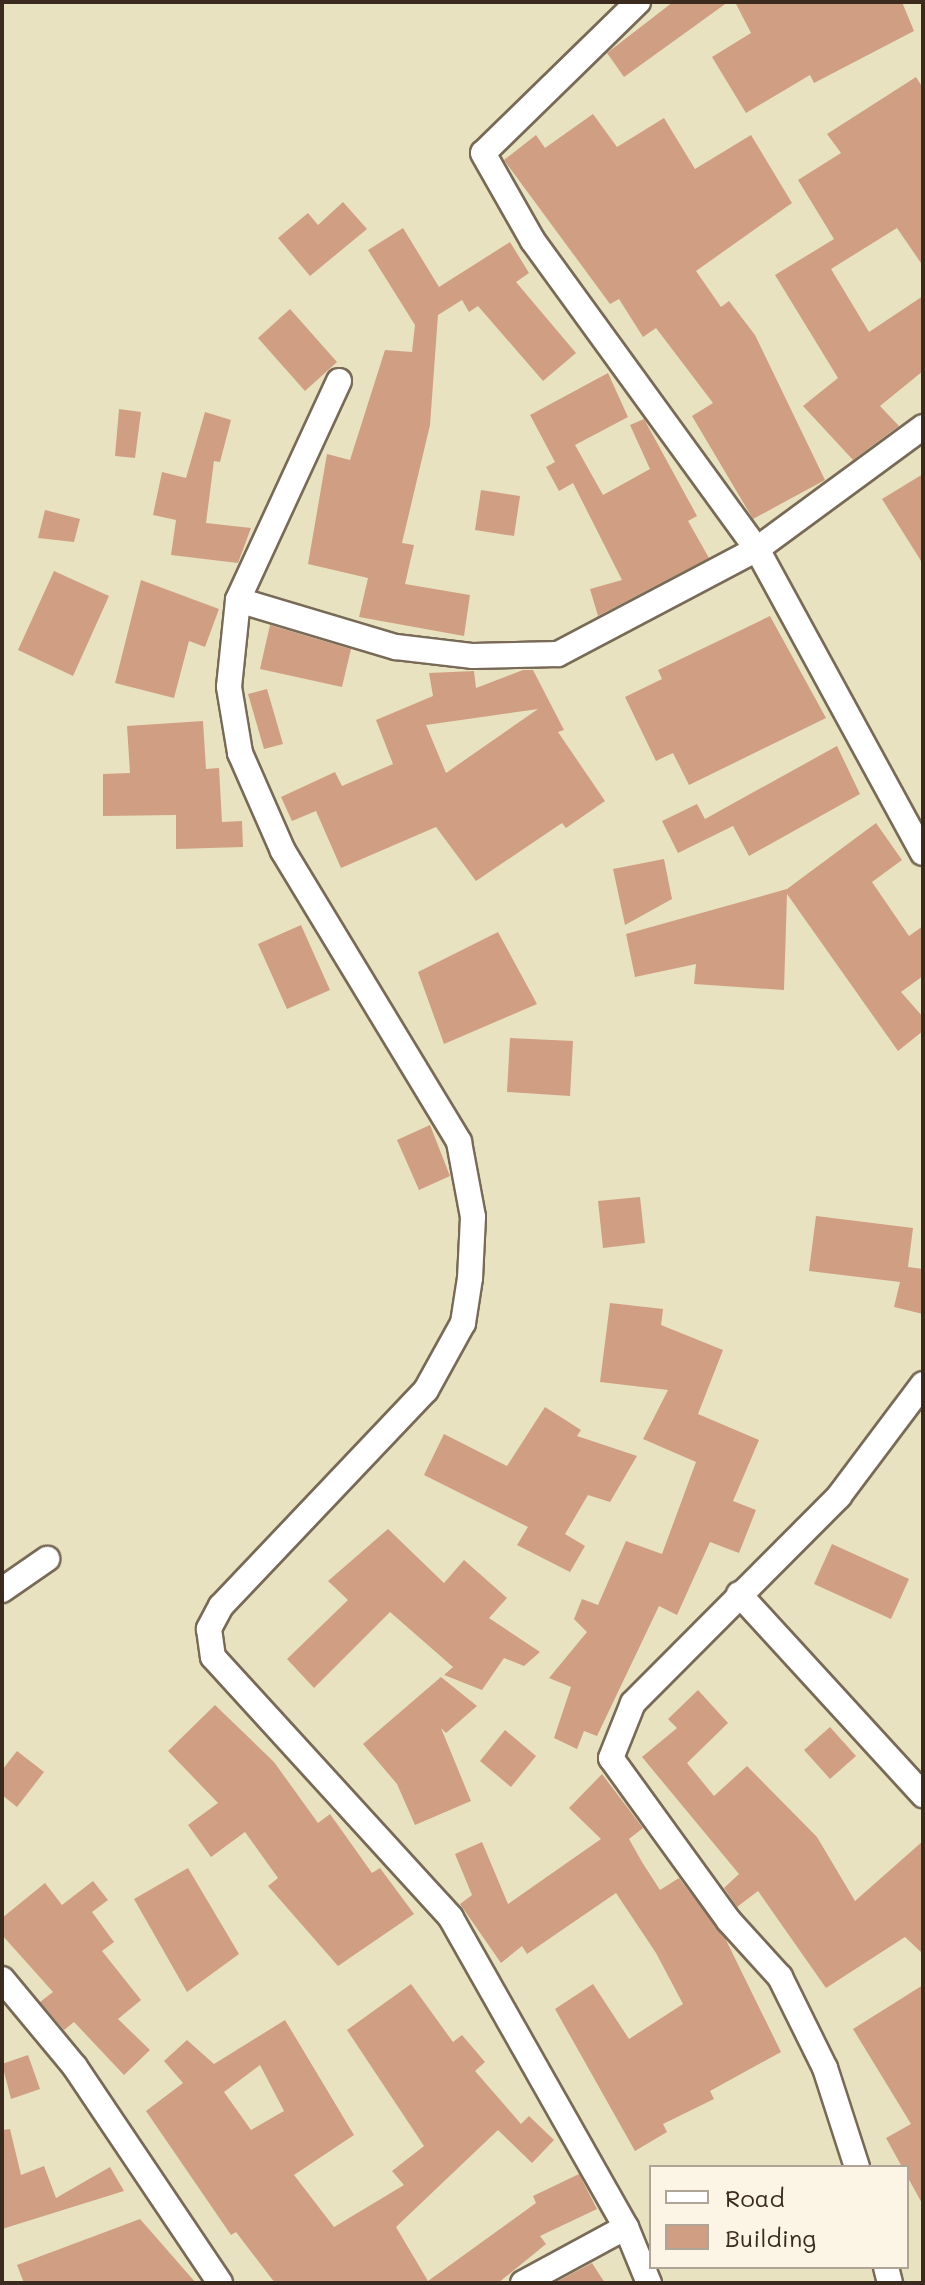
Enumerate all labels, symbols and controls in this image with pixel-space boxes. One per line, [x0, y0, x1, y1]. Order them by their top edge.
legend [649, 2165, 909, 2269]
text: Road [725, 2182, 785, 2213]
text: Building [725, 2222, 816, 2253]

